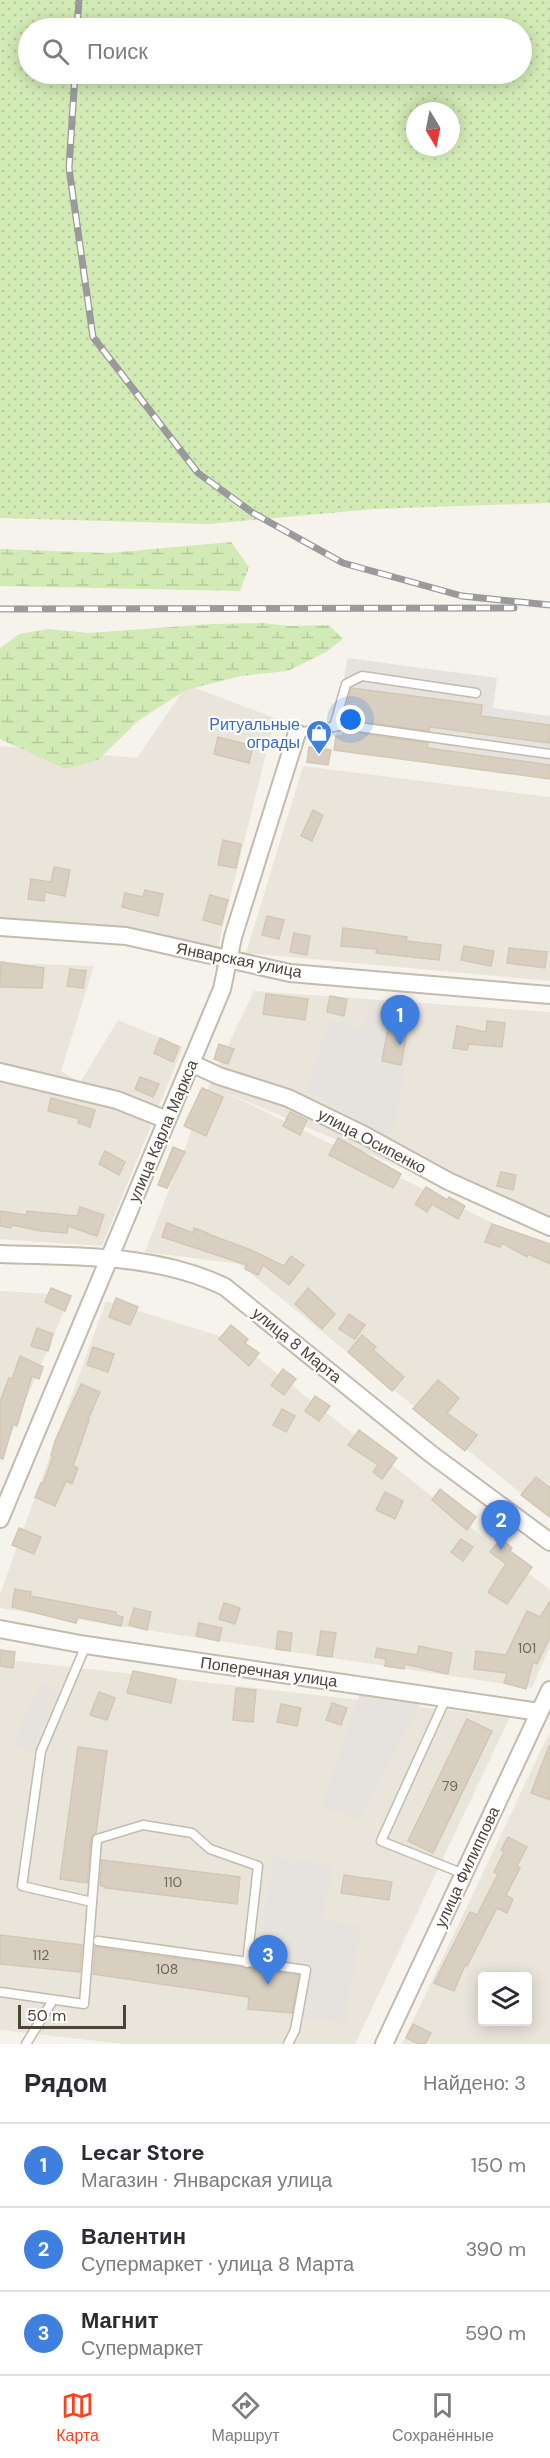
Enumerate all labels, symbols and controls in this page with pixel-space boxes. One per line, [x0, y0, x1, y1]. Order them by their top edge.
search box [18, 18, 532, 84]
icon: search [39, 35, 72, 68]
text: Поиск [87, 37, 148, 66]
north arrow [406, 102, 460, 156]
your location [336, 705, 365, 734]
place label: Ритуальные ограды [209, 714, 300, 753]
shop icon: Ритуальные ограды [304, 718, 334, 756]
street label: Январская улица [174, 938, 304, 983]
pin: 1 [380, 996, 420, 1045]
street label: улица Карла Маркса [124, 1057, 203, 1205]
street label: улица Осипенко [314, 1104, 430, 1179]
street label: улица 8 Марта [248, 1302, 346, 1388]
pin: 2 [482, 1500, 520, 1550]
house number: 101 [518, 1639, 536, 1657]
street label: Поперечная улица [199, 1652, 339, 1692]
house number: 79 [442, 1777, 458, 1795]
street label: улица Филиппова [430, 1803, 504, 1931]
house number: 110 [164, 1873, 182, 1891]
pin: 3 [248, 1936, 288, 1985]
house number: 112 [33, 1946, 49, 1964]
house number: 108 [156, 1960, 178, 1978]
map controls [478, 1972, 532, 2026]
button: layers [478, 1972, 532, 2026]
scale bar [18, 2002, 126, 2030]
text: 50 m [27, 2005, 66, 2026]
text: Рядом [24, 2066, 107, 2100]
text: Найдено: 3 [423, 2070, 526, 2096]
text: Lecar Store [81, 2138, 204, 2167]
text: 1 [40, 2152, 47, 2178]
text: 150 m [471, 2152, 526, 2178]
text: Магазин · Январская улица [81, 2167, 332, 2193]
text: Валентин [81, 2222, 186, 2251]
text: 2 [38, 2236, 49, 2262]
text: 390 m [465, 2236, 526, 2262]
text: Супермаркет · улица 8 Марта [81, 2251, 354, 2277]
text: Магнит [81, 2306, 159, 2335]
text: 3 [37, 2320, 50, 2346]
text: 590 m [465, 2320, 526, 2346]
text: Супермаркет [81, 2335, 203, 2361]
tab: Карта [56, 2389, 99, 2446]
tab: Маршрут [211, 2389, 280, 2446]
tab: Сохранённые [392, 2389, 494, 2446]

